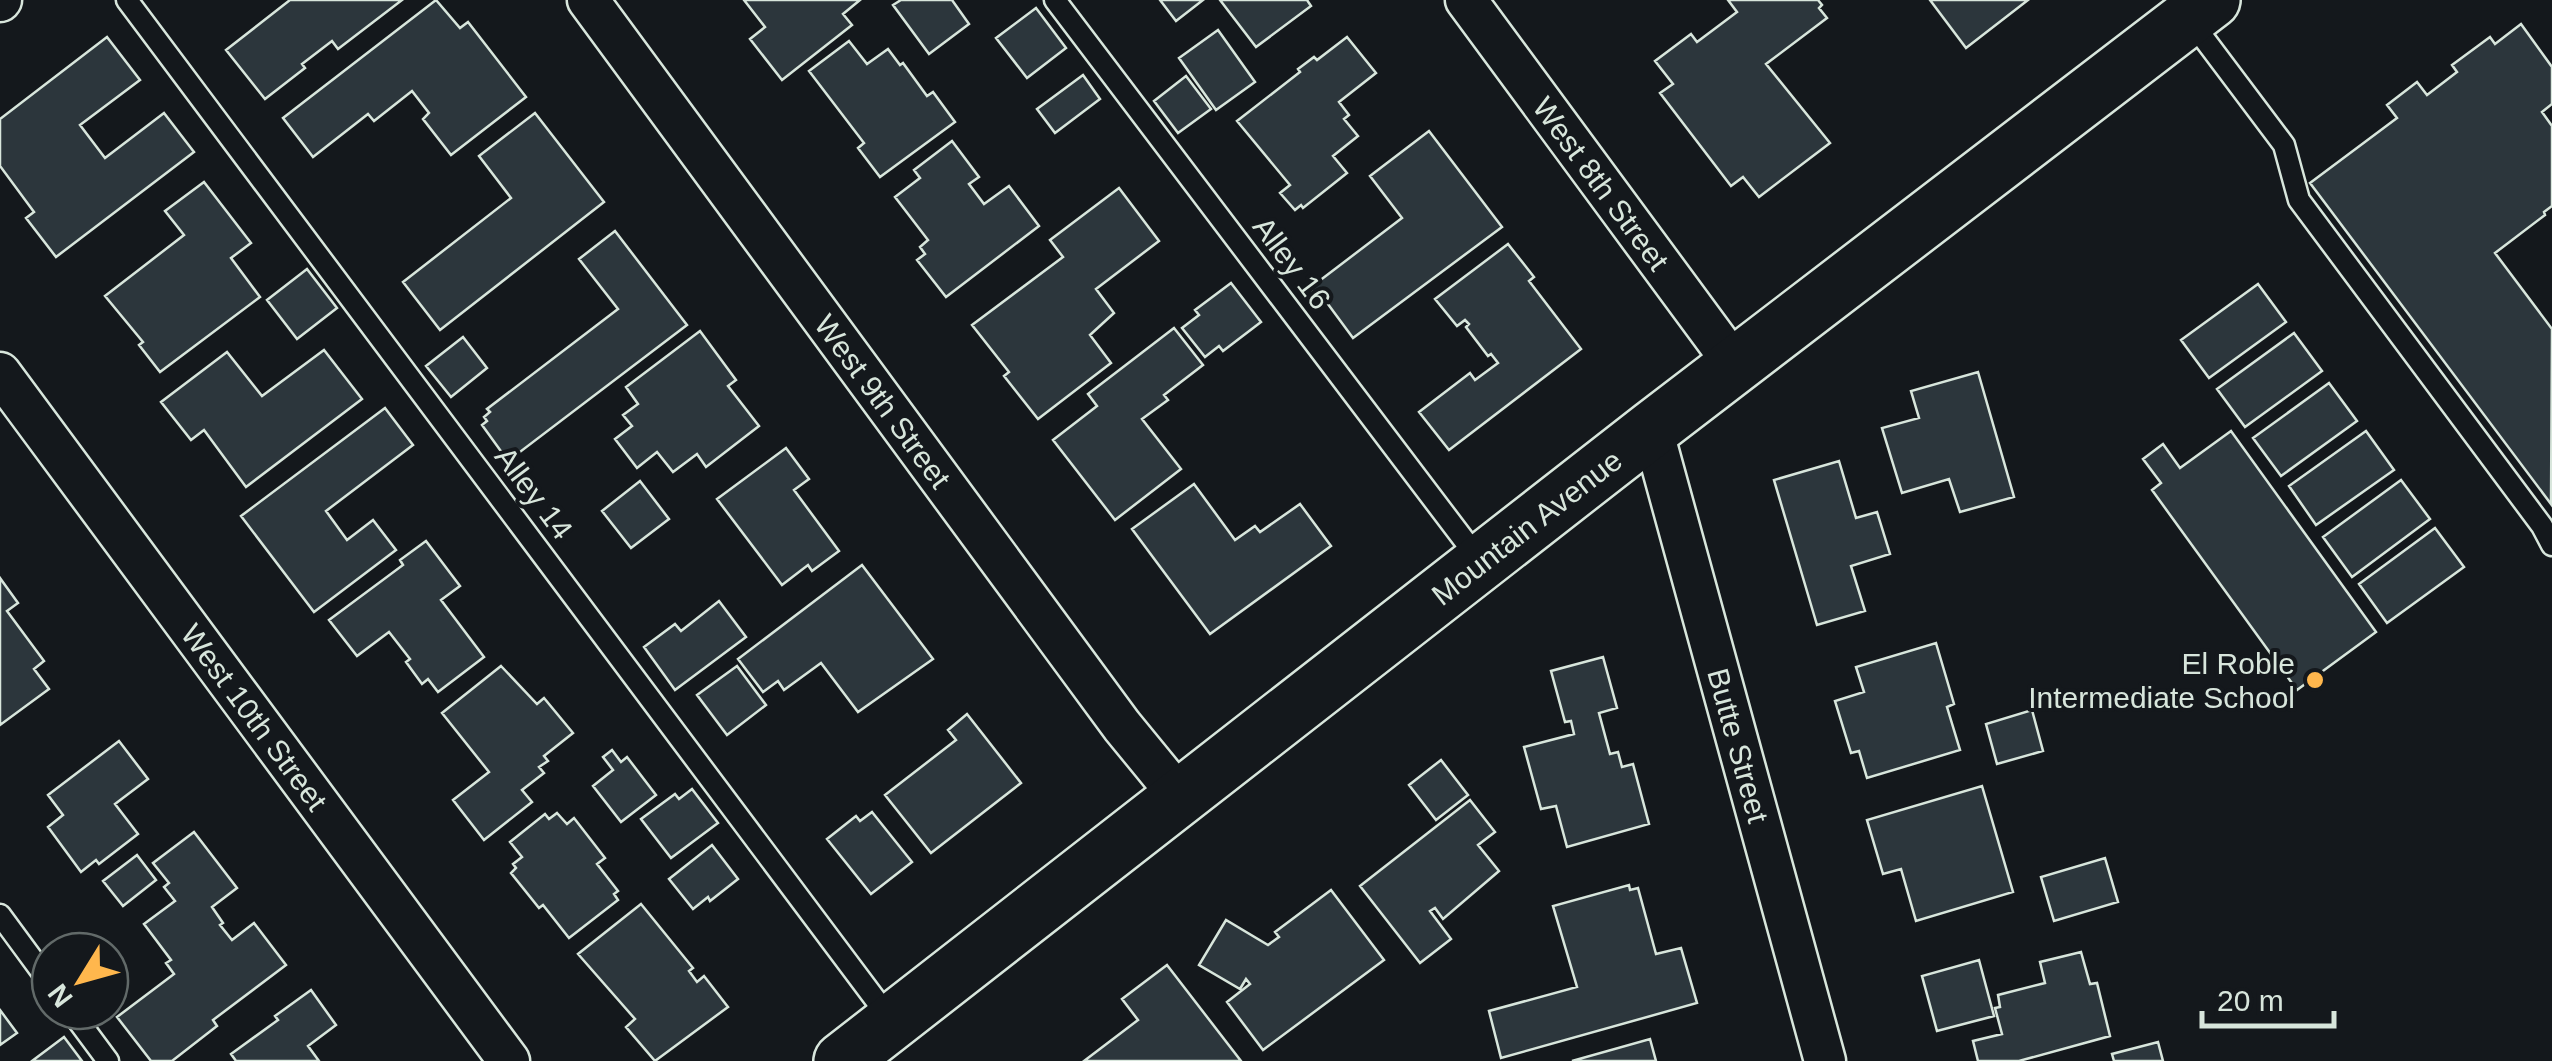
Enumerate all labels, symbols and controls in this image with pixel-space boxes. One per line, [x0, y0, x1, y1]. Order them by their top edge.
street label: West 8th Street [1527, 91, 1676, 277]
street label: Alley 16 [1247, 210, 1337, 316]
street label: West 9th Street [809, 308, 958, 495]
street label: Alley 14 [489, 440, 579, 546]
street label: Mountain Avenue [1425, 443, 1628, 611]
street label: West 10th Street [175, 618, 335, 817]
place label: El Roble Intermediate School [2028, 647, 2295, 714]
street label: Butte Street [1702, 665, 1776, 827]
marker: El Roble Intermediate School [2304, 669, 2326, 691]
north arrow [30, 931, 130, 1031]
scale bar [2202, 966, 2334, 1028]
text: N [42, 978, 79, 1013]
text: 20 m [2217, 984, 2284, 1017]

